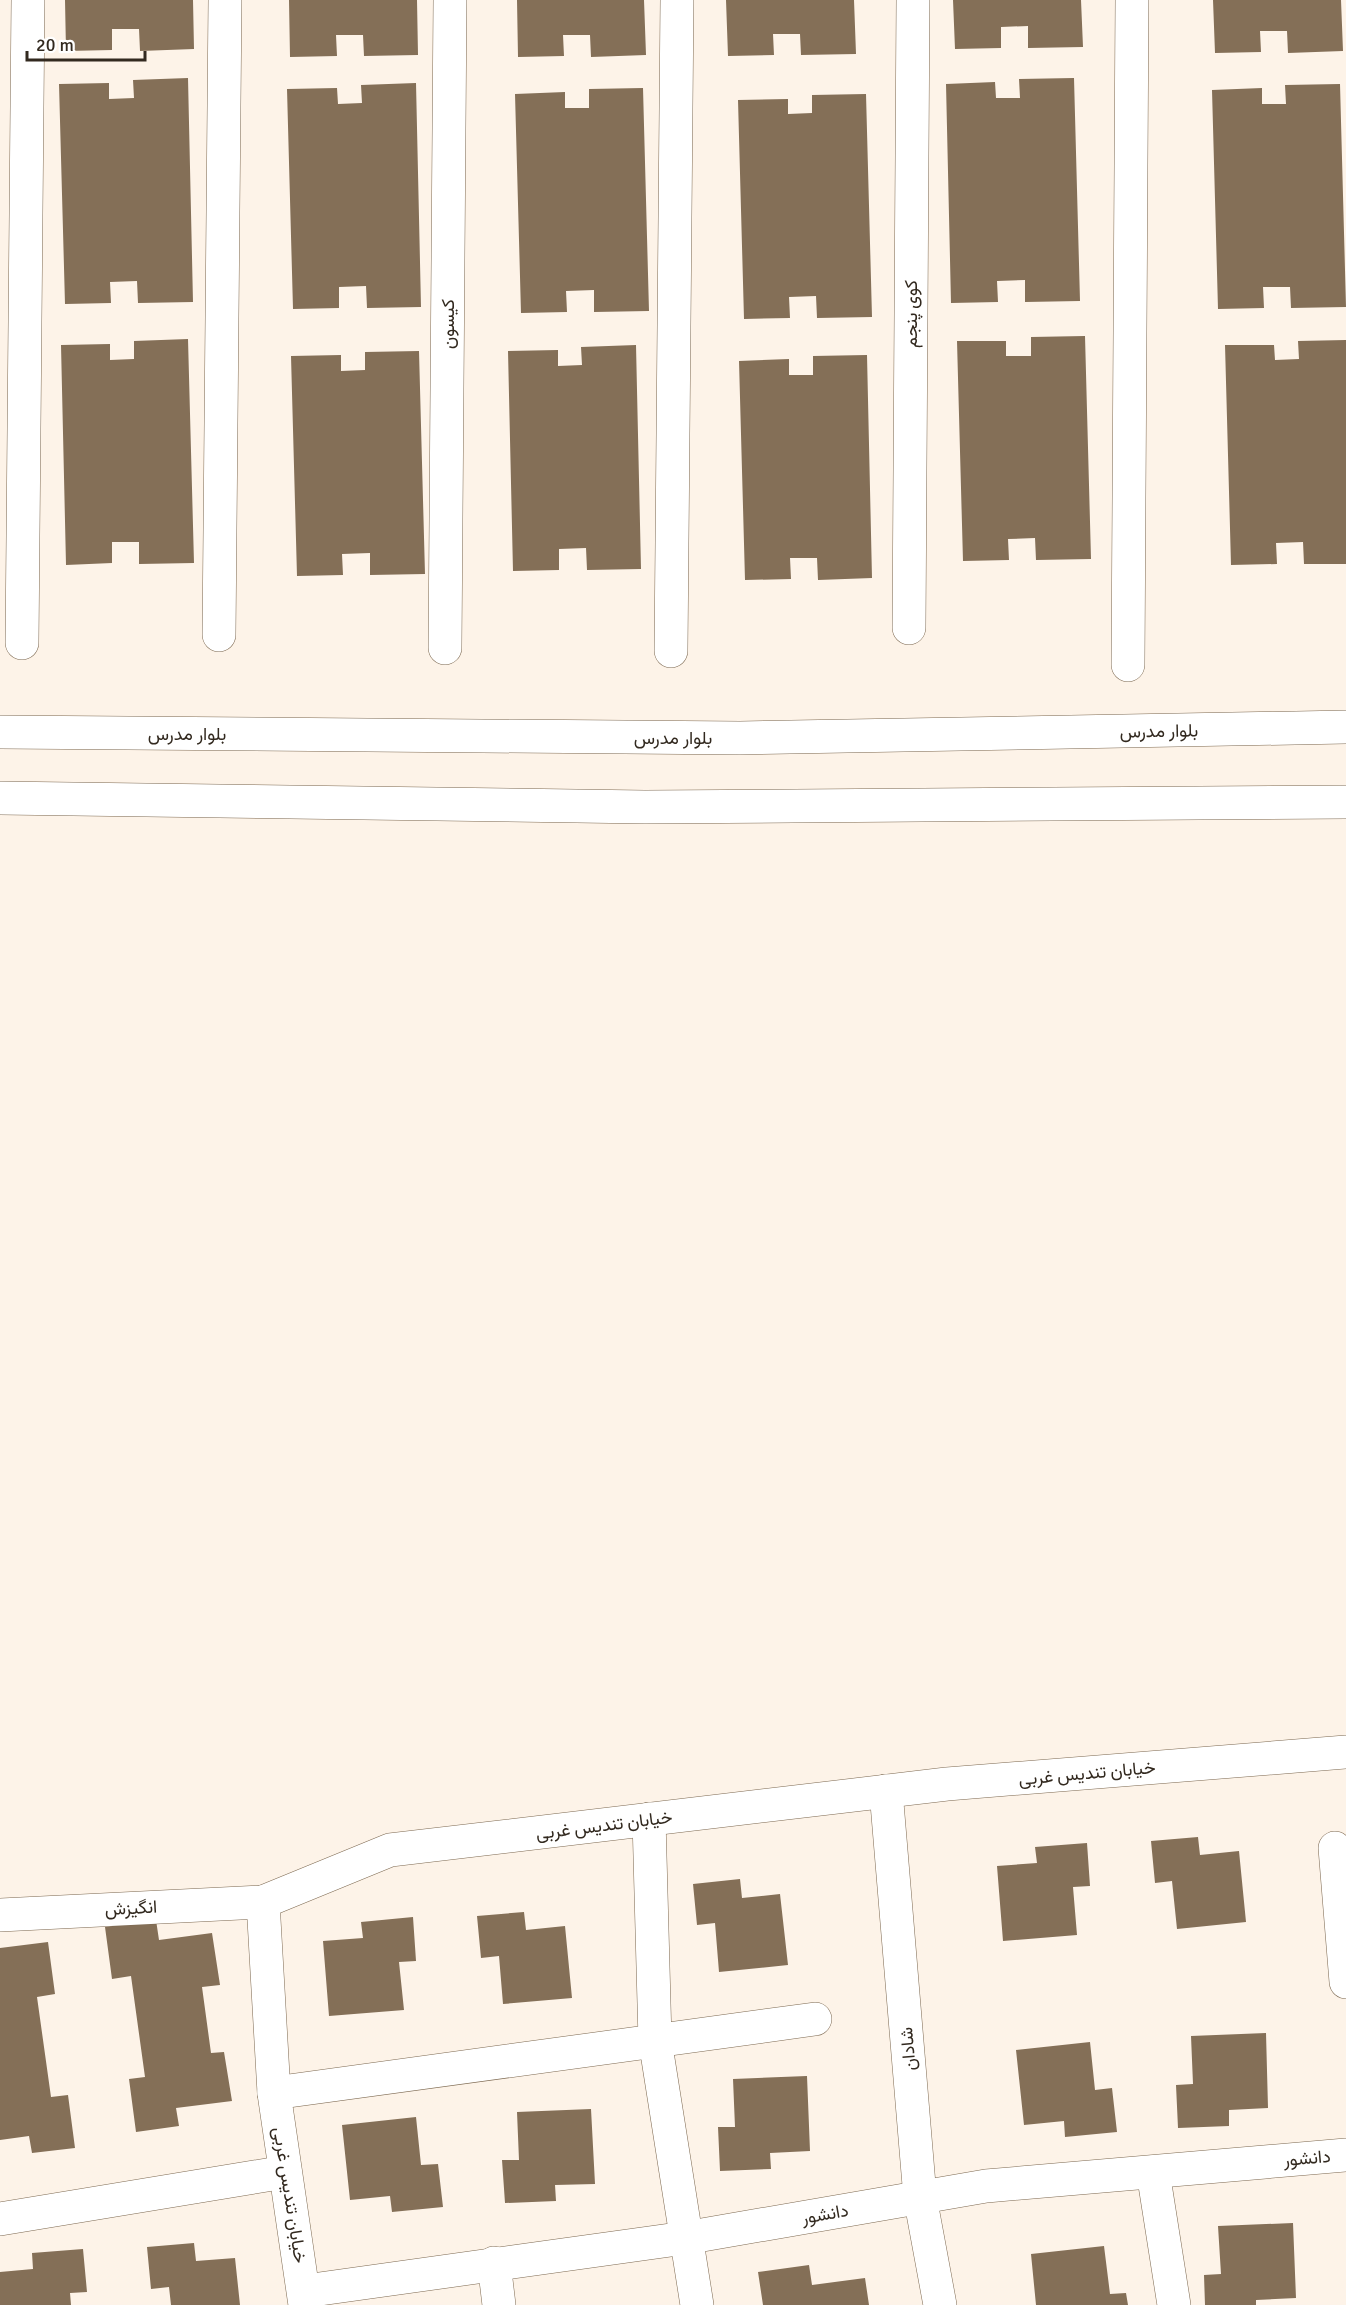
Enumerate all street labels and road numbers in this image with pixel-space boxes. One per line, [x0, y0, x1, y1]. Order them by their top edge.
street label: کوی پنجم [900, 280, 923, 348]
street label: کیسون [437, 299, 459, 349]
street label: بلوار مدرس [1120, 719, 1198, 743]
street label: بلوار مدرس [148, 723, 226, 745]
street label: بلوار مدرس [634, 727, 712, 749]
street label: خیابان تندیس غربی [1018, 1756, 1156, 1790]
street label: خیابان تندیس غربی [534, 1806, 674, 1844]
street label: انگیزش [104, 1896, 158, 1920]
street label: شادان [895, 2026, 921, 2072]
street label: خیابان تندیس غربی [268, 2125, 312, 2265]
street label: دانشور [1281, 2145, 1332, 2171]
street label: دانشور [799, 2199, 850, 2229]

